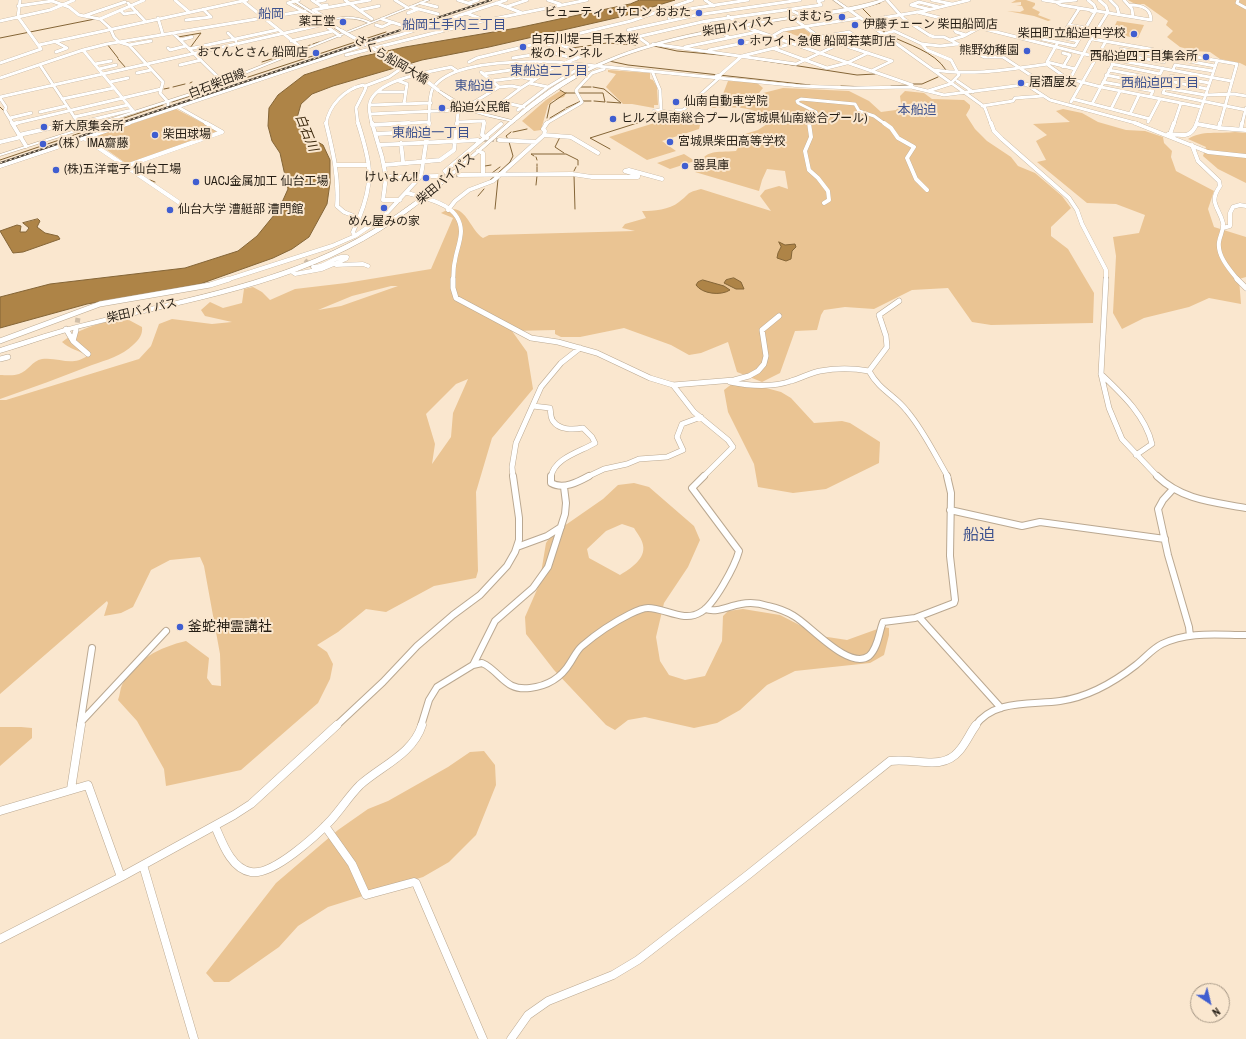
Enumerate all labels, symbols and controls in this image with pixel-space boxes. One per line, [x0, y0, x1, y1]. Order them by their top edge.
place label: ビューティ・サロン おおた [544, 6, 691, 20]
district label: 船岡 [258, 7, 284, 23]
marker: ビューティ・サロン おおた [694, 8, 704, 18]
place label: しまむら [786, 10, 834, 24]
marker: しまむら [837, 12, 847, 22]
street label: 柴田バイパス [701, 14, 775, 40]
place label: 薬王堂 [299, 15, 335, 29]
marker: 薬王堂 [338, 17, 348, 27]
district label: 船岡土手内三丁目 [402, 18, 506, 34]
place label: 伊藤チェーン 柴田船岡店 [863, 18, 998, 32]
marker: 伊藤チェーン 柴田船岡店 [850, 20, 860, 30]
place label: 柴田町立船迫中学校 [1018, 27, 1126, 41]
marker: 柴田町立船迫中学校 [1129, 29, 1139, 39]
street label: さくら船岡大橋 [351, 32, 431, 88]
place label: 白石川堤一目千本桜 桜のトンネル [531, 33, 639, 61]
place label: ホワイト急便 船岡若葉町店 [749, 35, 896, 49]
marker: ホワイト急便 船岡若葉町店 [736, 37, 746, 47]
marker: 白石川堤一目千本桜 桜のトンネル [518, 42, 528, 52]
place label: 熊野幼稚園 [959, 44, 1019, 58]
place label: おてんとさん 船岡店 [197, 46, 308, 60]
marker: 熊野幼稚園 [1022, 46, 1032, 56]
marker: おてんとさん 船岡店 [311, 48, 321, 58]
place label: 西船迫四丁目集会所 [1090, 50, 1198, 64]
marker: 西船迫四丁目集会所 [1201, 52, 1211, 62]
district label: 東船迫二丁目 [510, 64, 588, 80]
street label: 白石柴田線 [186, 67, 248, 101]
place label: 居酒屋友 [1029, 76, 1077, 90]
district label: 西船迫四丁目 [1121, 76, 1199, 92]
marker: 居酒屋友 [1016, 78, 1026, 88]
district label: 東船迫 [455, 79, 493, 95]
place label: 仙南自動車学院 [684, 95, 768, 109]
marker: 仙南自動車学院 [671, 97, 681, 107]
place label: 船迫公民館 [450, 101, 510, 115]
marker: 船迫公民館 [437, 103, 447, 113]
district label: 本船迫 [898, 103, 936, 119]
water label: 白石川 [291, 112, 321, 154]
place label: ヒルズ県南総合プール(宮城県仙南総合プール) [621, 112, 868, 126]
marker: ヒルズ県南総合プール(宮城県仙南総合プール) [608, 114, 618, 124]
place label: 新大原集会所 [52, 120, 124, 134]
marker: 新大原集会所 [39, 122, 49, 132]
district label: 東船迫一丁目 [392, 126, 470, 142]
place label: 柴田球場 [163, 128, 211, 142]
marker: 柴田球場 [150, 130, 160, 140]
place label: 宮城県柴田高等学校 [678, 135, 786, 149]
place label: （株）IMA齋藤 [51, 137, 128, 151]
marker: 宮城県柴田高等学校 [665, 137, 675, 147]
marker: （株）IMA齋藤 [38, 139, 48, 149]
street label: 柴田バイパス [414, 150, 478, 208]
place label: 器具庫 [693, 159, 729, 173]
marker: 器具庫 [680, 161, 690, 171]
place label: (株)五洋電子 仙台工場 [64, 163, 181, 177]
marker: (株)五洋電子 仙台工場 [51, 165, 61, 175]
place label: けいよん!! [365, 171, 418, 185]
marker: けいよん!! [421, 173, 431, 183]
place label: UACJ金属加工 仙台工場 [204, 175, 328, 189]
marker: UACJ金属加工 仙台工場 [191, 177, 201, 187]
place label: 仙台大学 漕艇部 漕門館 [178, 203, 303, 217]
marker: めん屋みの家 [379, 203, 389, 213]
marker: 仙台大学 漕艇部 漕門館 [165, 205, 175, 215]
place label: めん屋みの家 [348, 215, 420, 229]
street label: 柴田バイパス [105, 296, 179, 326]
district label: 船迫 [963, 526, 995, 546]
place label: 釜蛇神霊講社 [188, 619, 272, 635]
marker: 釜蛇神霊講社 [175, 622, 185, 632]
north arrow [1190, 983, 1230, 1023]
text: N [1210, 1004, 1223, 1020]

